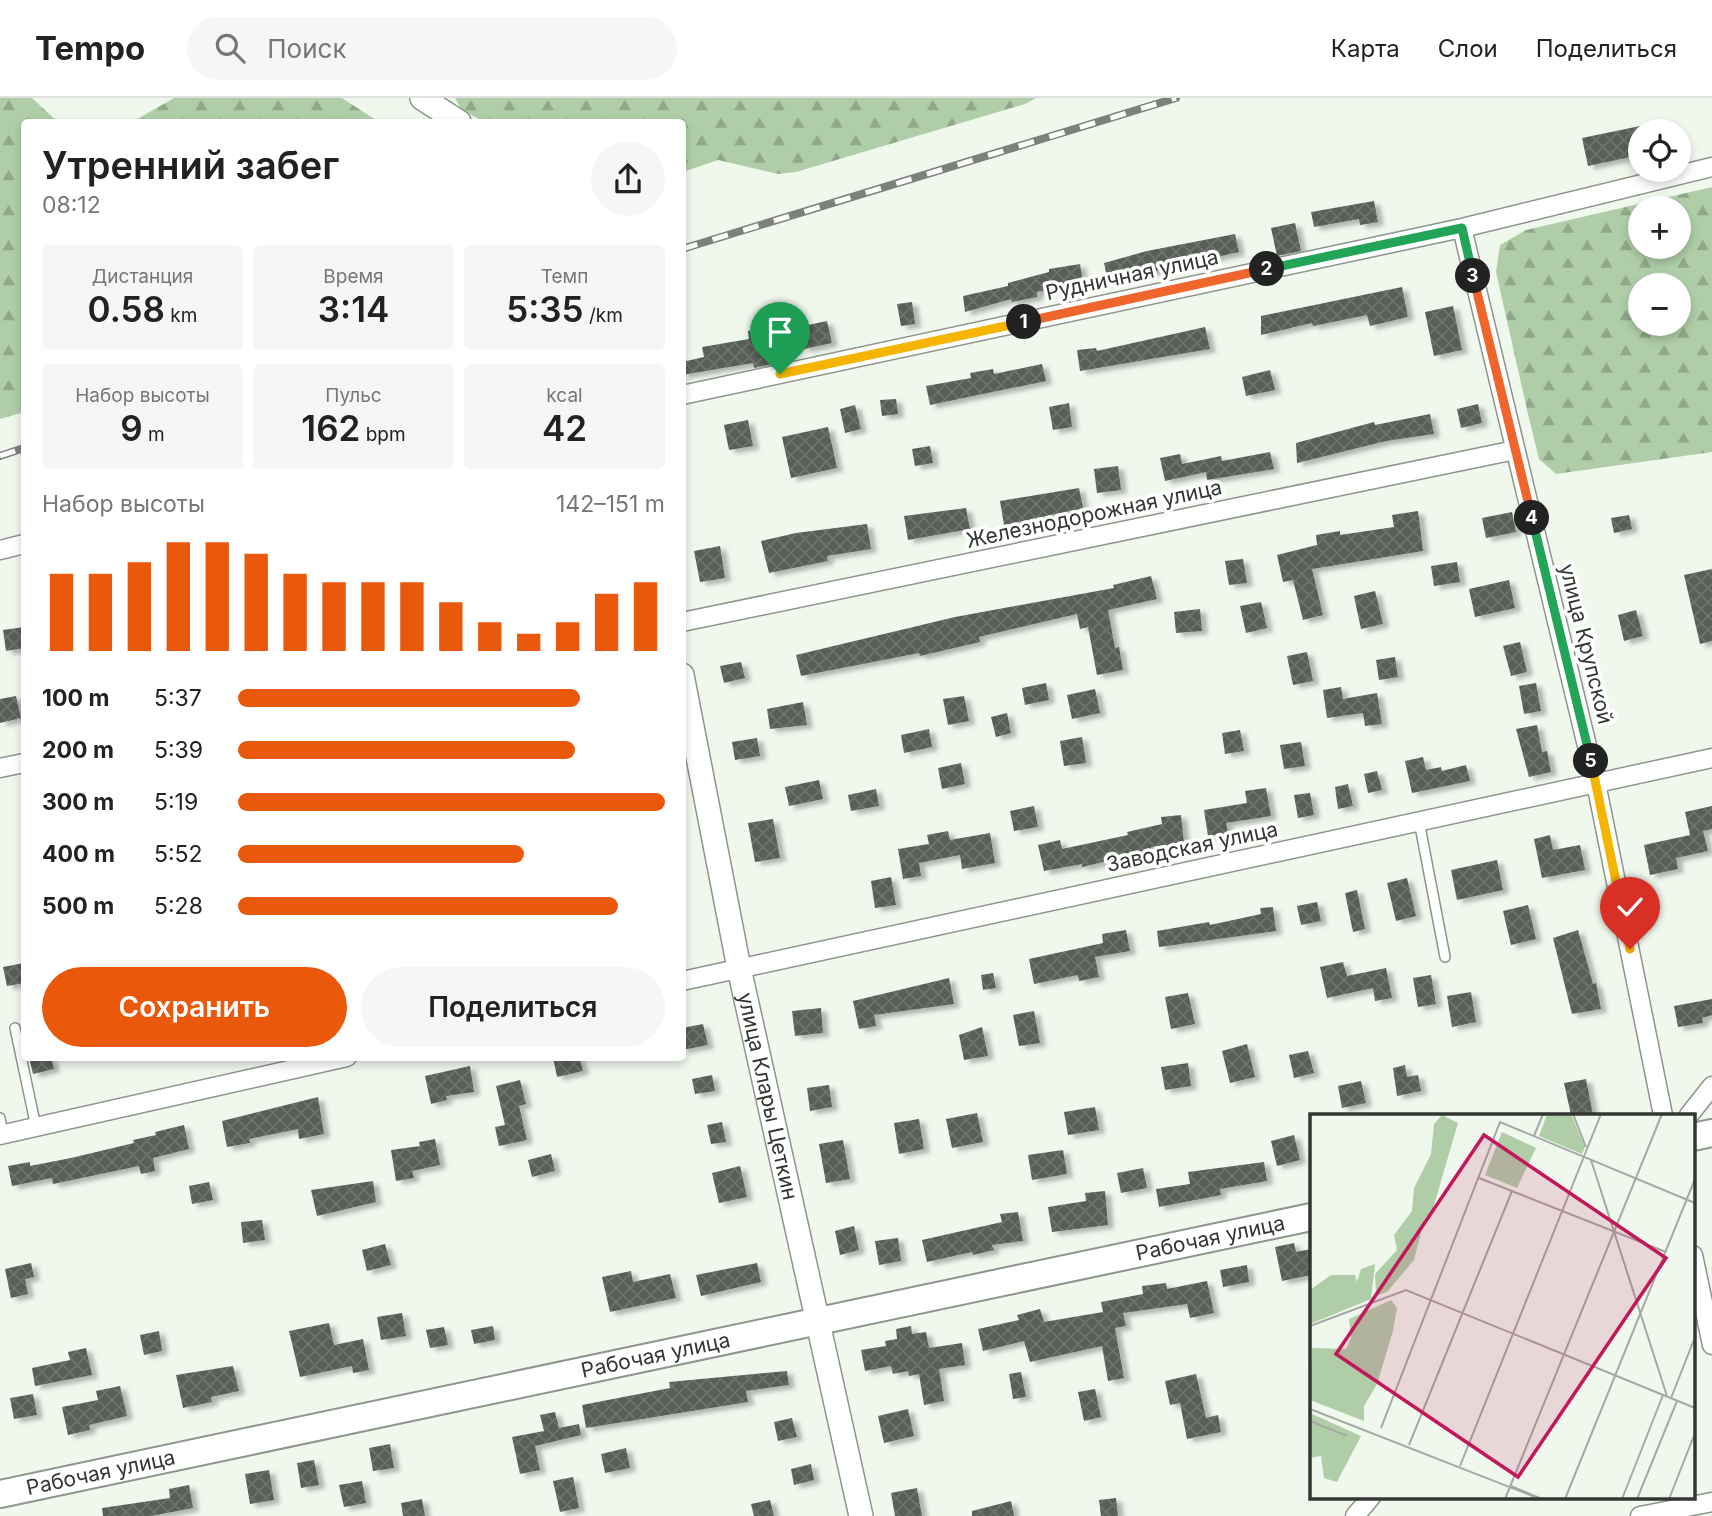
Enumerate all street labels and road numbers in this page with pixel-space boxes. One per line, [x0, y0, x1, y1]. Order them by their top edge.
street label: Рудничная улица [1043, 244, 1221, 305]
street label: Железнодорожная улица [964, 474, 1224, 553]
street label: улица Крупской [1554, 561, 1618, 727]
street label: Заводская улица [1104, 816, 1280, 877]
street label: улица Клары Цеткин [733, 990, 803, 1202]
street label: Рабочая улица [1133, 1210, 1287, 1266]
street label: Рабочая улица [579, 1327, 732, 1383]
street label: Рабочая улица [24, 1444, 177, 1500]

